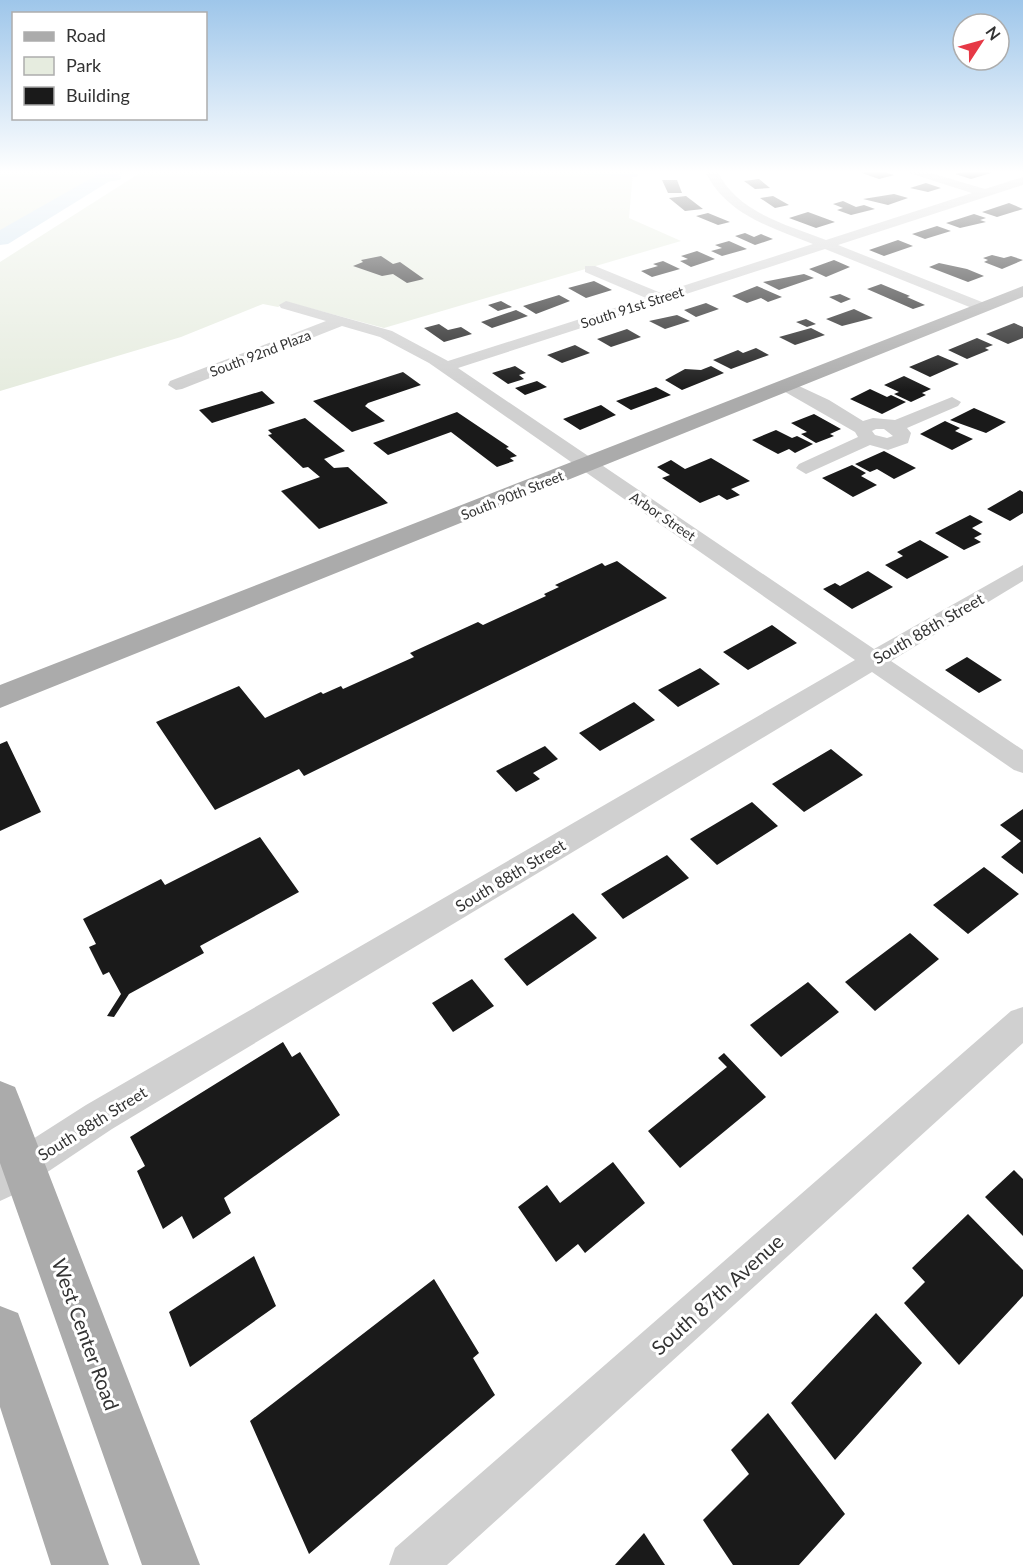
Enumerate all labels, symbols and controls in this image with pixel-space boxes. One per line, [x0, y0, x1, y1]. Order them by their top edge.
legend [12, 12, 207, 120]
north arrow [951, 12, 1011, 72]
text: N [982, 22, 1005, 43]
text: Road [66, 24, 106, 46]
text: Park [66, 54, 102, 76]
text: Building [66, 84, 130, 106]
street label: South 91st Street [578, 282, 686, 332]
street label: South 92nd Plaza [207, 326, 313, 380]
street label: South 90th Street [458, 467, 566, 523]
street label: Arbor Street [627, 488, 699, 544]
street label: South 88th Street [869, 588, 987, 667]
street label: South 88th Street [452, 835, 569, 915]
street label: South 88th Street [34, 1082, 150, 1164]
street label: South 87th Avenue [646, 1229, 788, 1359]
street label: West Center Road [47, 1255, 125, 1413]

